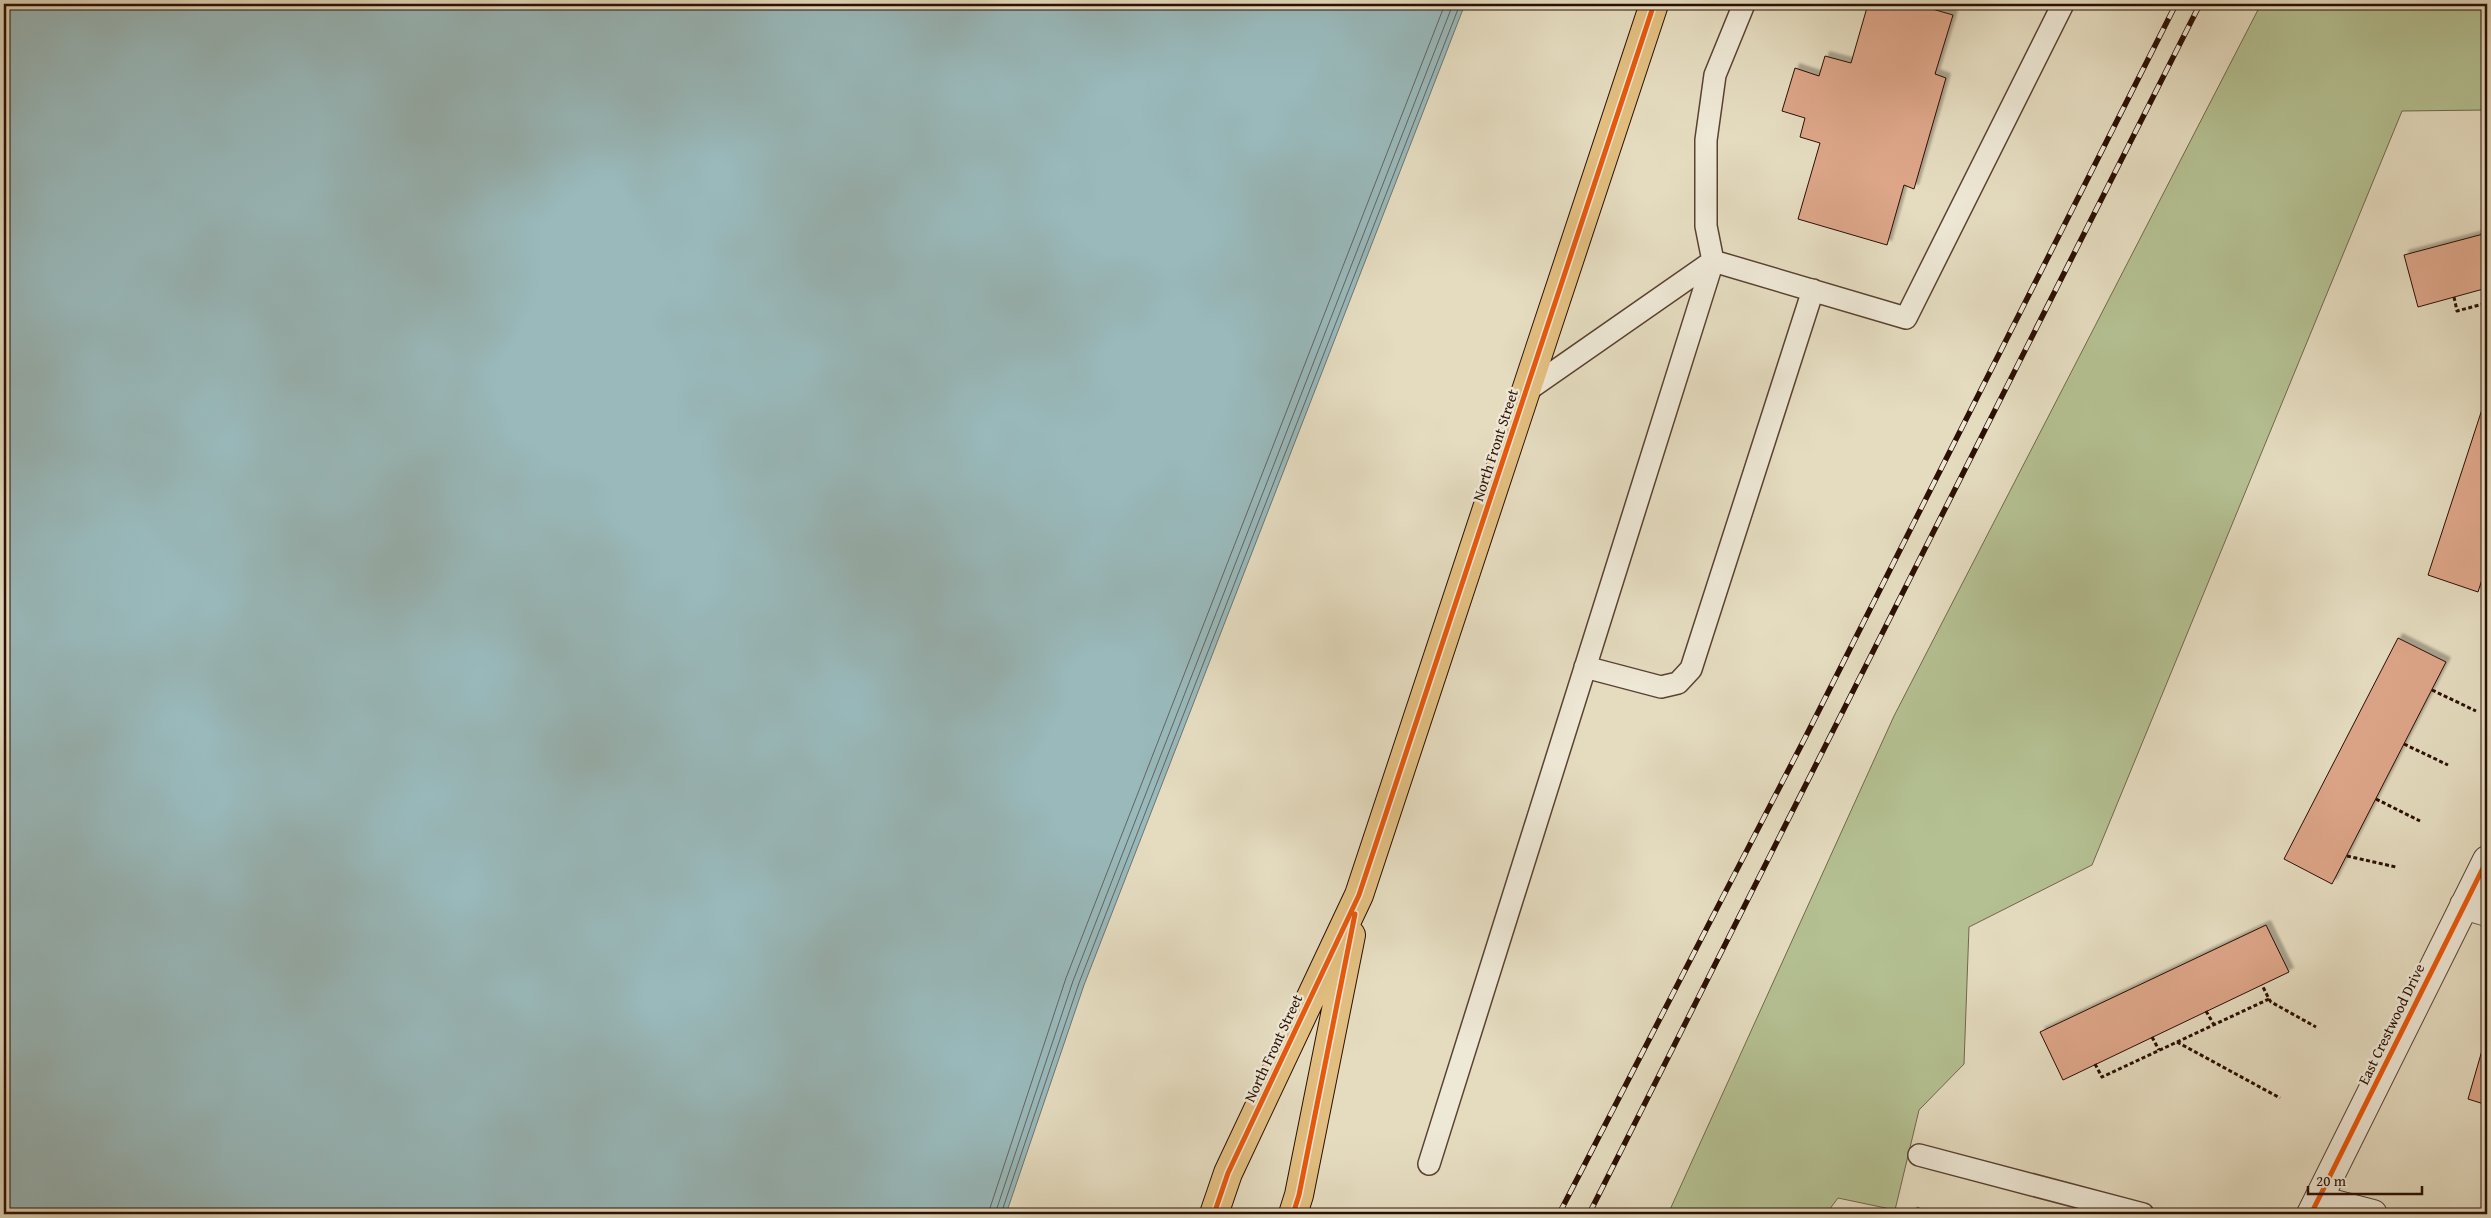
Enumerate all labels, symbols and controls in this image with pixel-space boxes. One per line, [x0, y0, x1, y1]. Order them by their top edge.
street label: North Front Street [1467, 386, 1523, 504]
street label: East Crestwood Drive [2353, 960, 2429, 1088]
street label: North Front Street [1239, 990, 1307, 1105]
scale bar [2308, 1163, 2422, 1195]
text: 20 m [2316, 1170, 2347, 1191]

